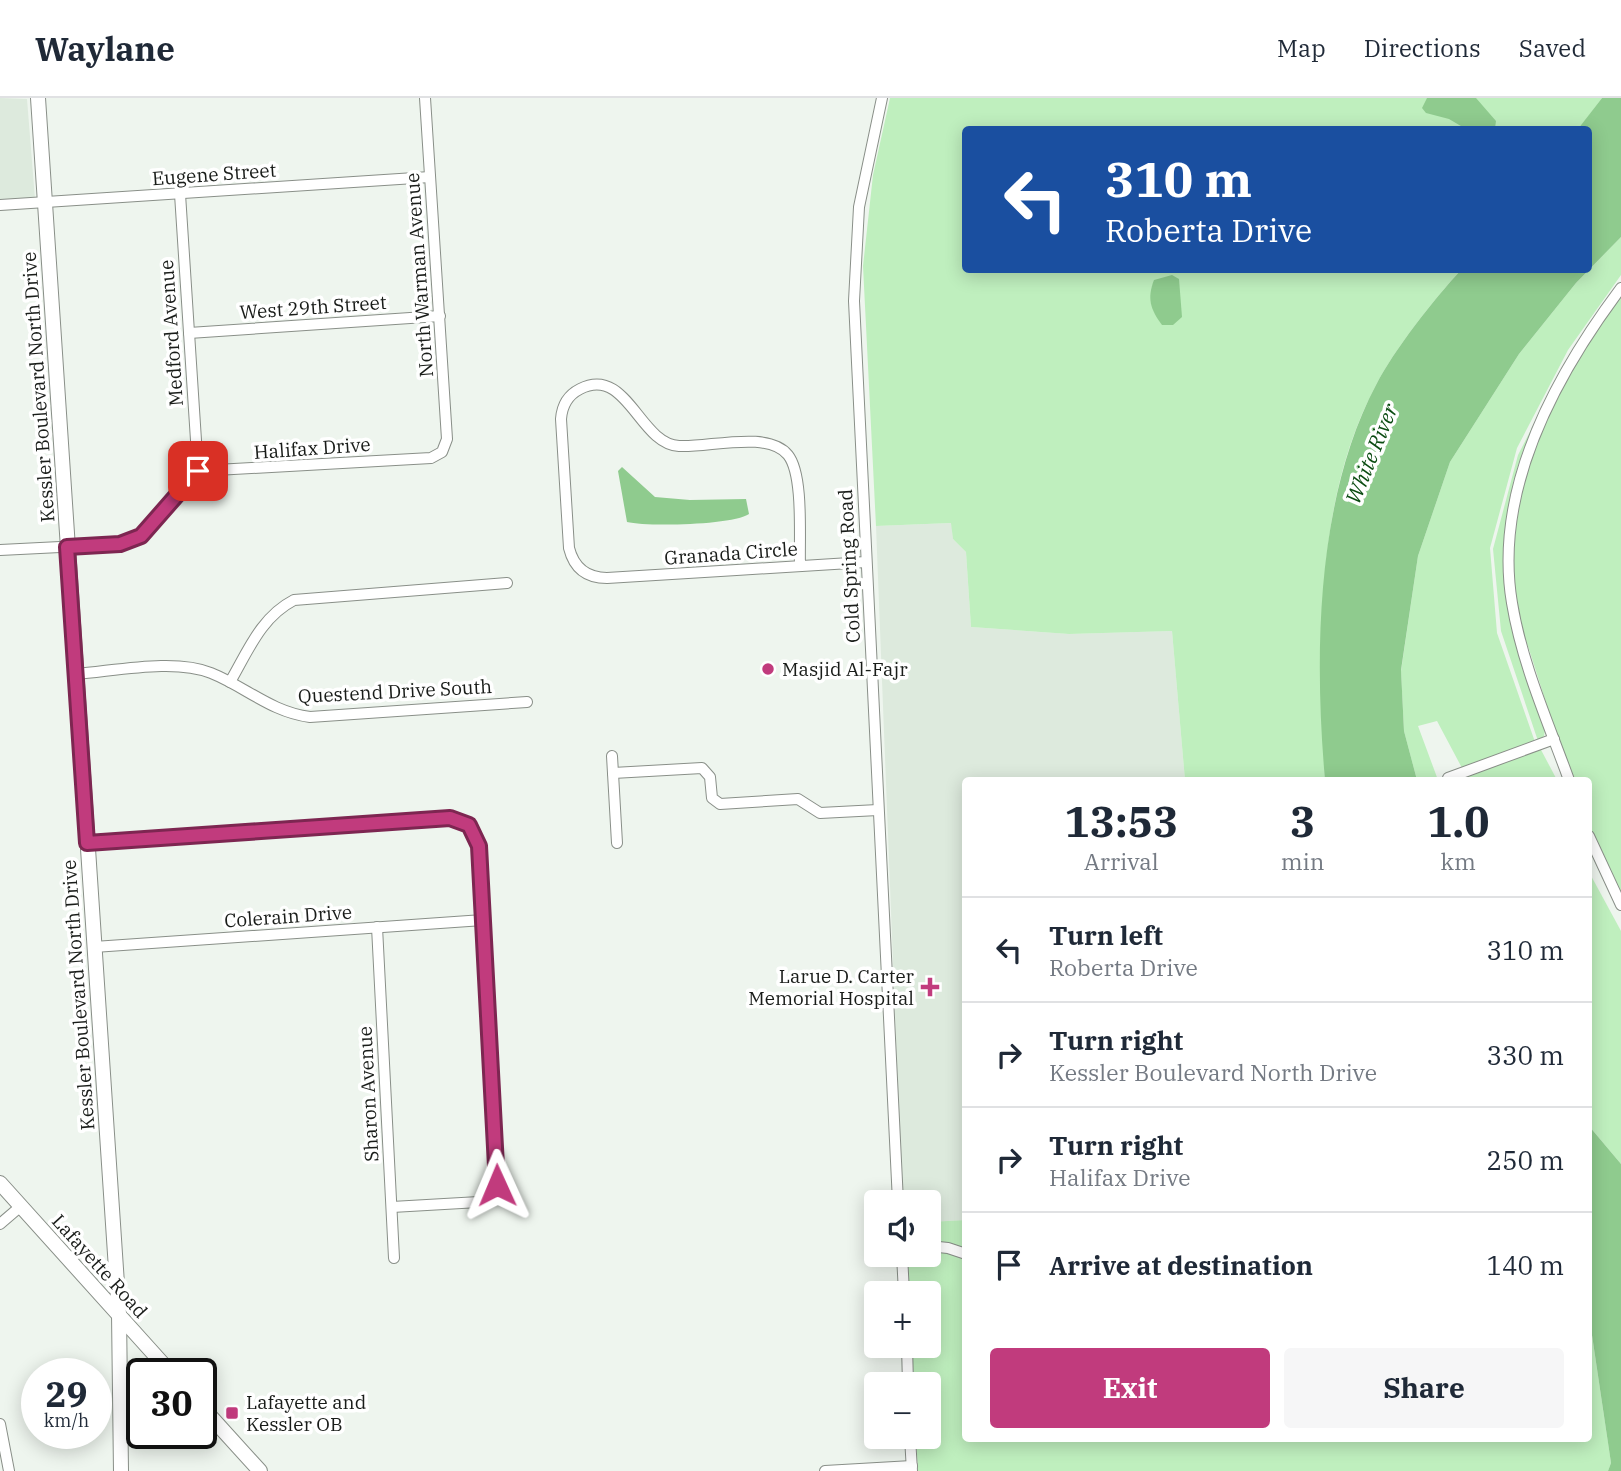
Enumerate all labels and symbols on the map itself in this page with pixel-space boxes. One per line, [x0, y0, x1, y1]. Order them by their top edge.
street label: Eugene Street [151, 158, 277, 190]
street label: North Warman Avenue [400, 172, 438, 378]
street label: Kessler Boulevard North Drive [17, 251, 59, 523]
street label: Medford Avenue [154, 259, 188, 407]
street label: West 29th Street [239, 290, 388, 324]
water label: White River [1338, 399, 1404, 508]
street label: Halifax Drive [253, 432, 371, 464]
pin [168, 441, 228, 501]
street label: Cold Spring Road [833, 489, 865, 643]
street label: Granada Circle [663, 536, 799, 570]
place label: Masjid Al-Fajr [782, 657, 908, 681]
marker: Masjid Al-Fajr [760, 661, 776, 677]
street label: Questend Drive South [297, 674, 493, 708]
street label: Kessler Boulevard North Drive [57, 859, 99, 1131]
street label: Colerain Drive [223, 900, 353, 932]
place label: Larue D. Carter Memorial Hospital [748, 964, 915, 1010]
marker: Larue D. Carter Memorial Hospital [920, 977, 940, 997]
street label: Sharon Avenue [352, 1026, 384, 1162]
position arrow [460, 1148, 534, 1222]
street label: Lafayette Road [47, 1209, 153, 1323]
speed limit sign: 30 [126, 1358, 217, 1449]
place label: Lafayette and Kessler OB [246, 1390, 366, 1436]
marker: Lafayette and Kessler OB [224, 1405, 240, 1421]

